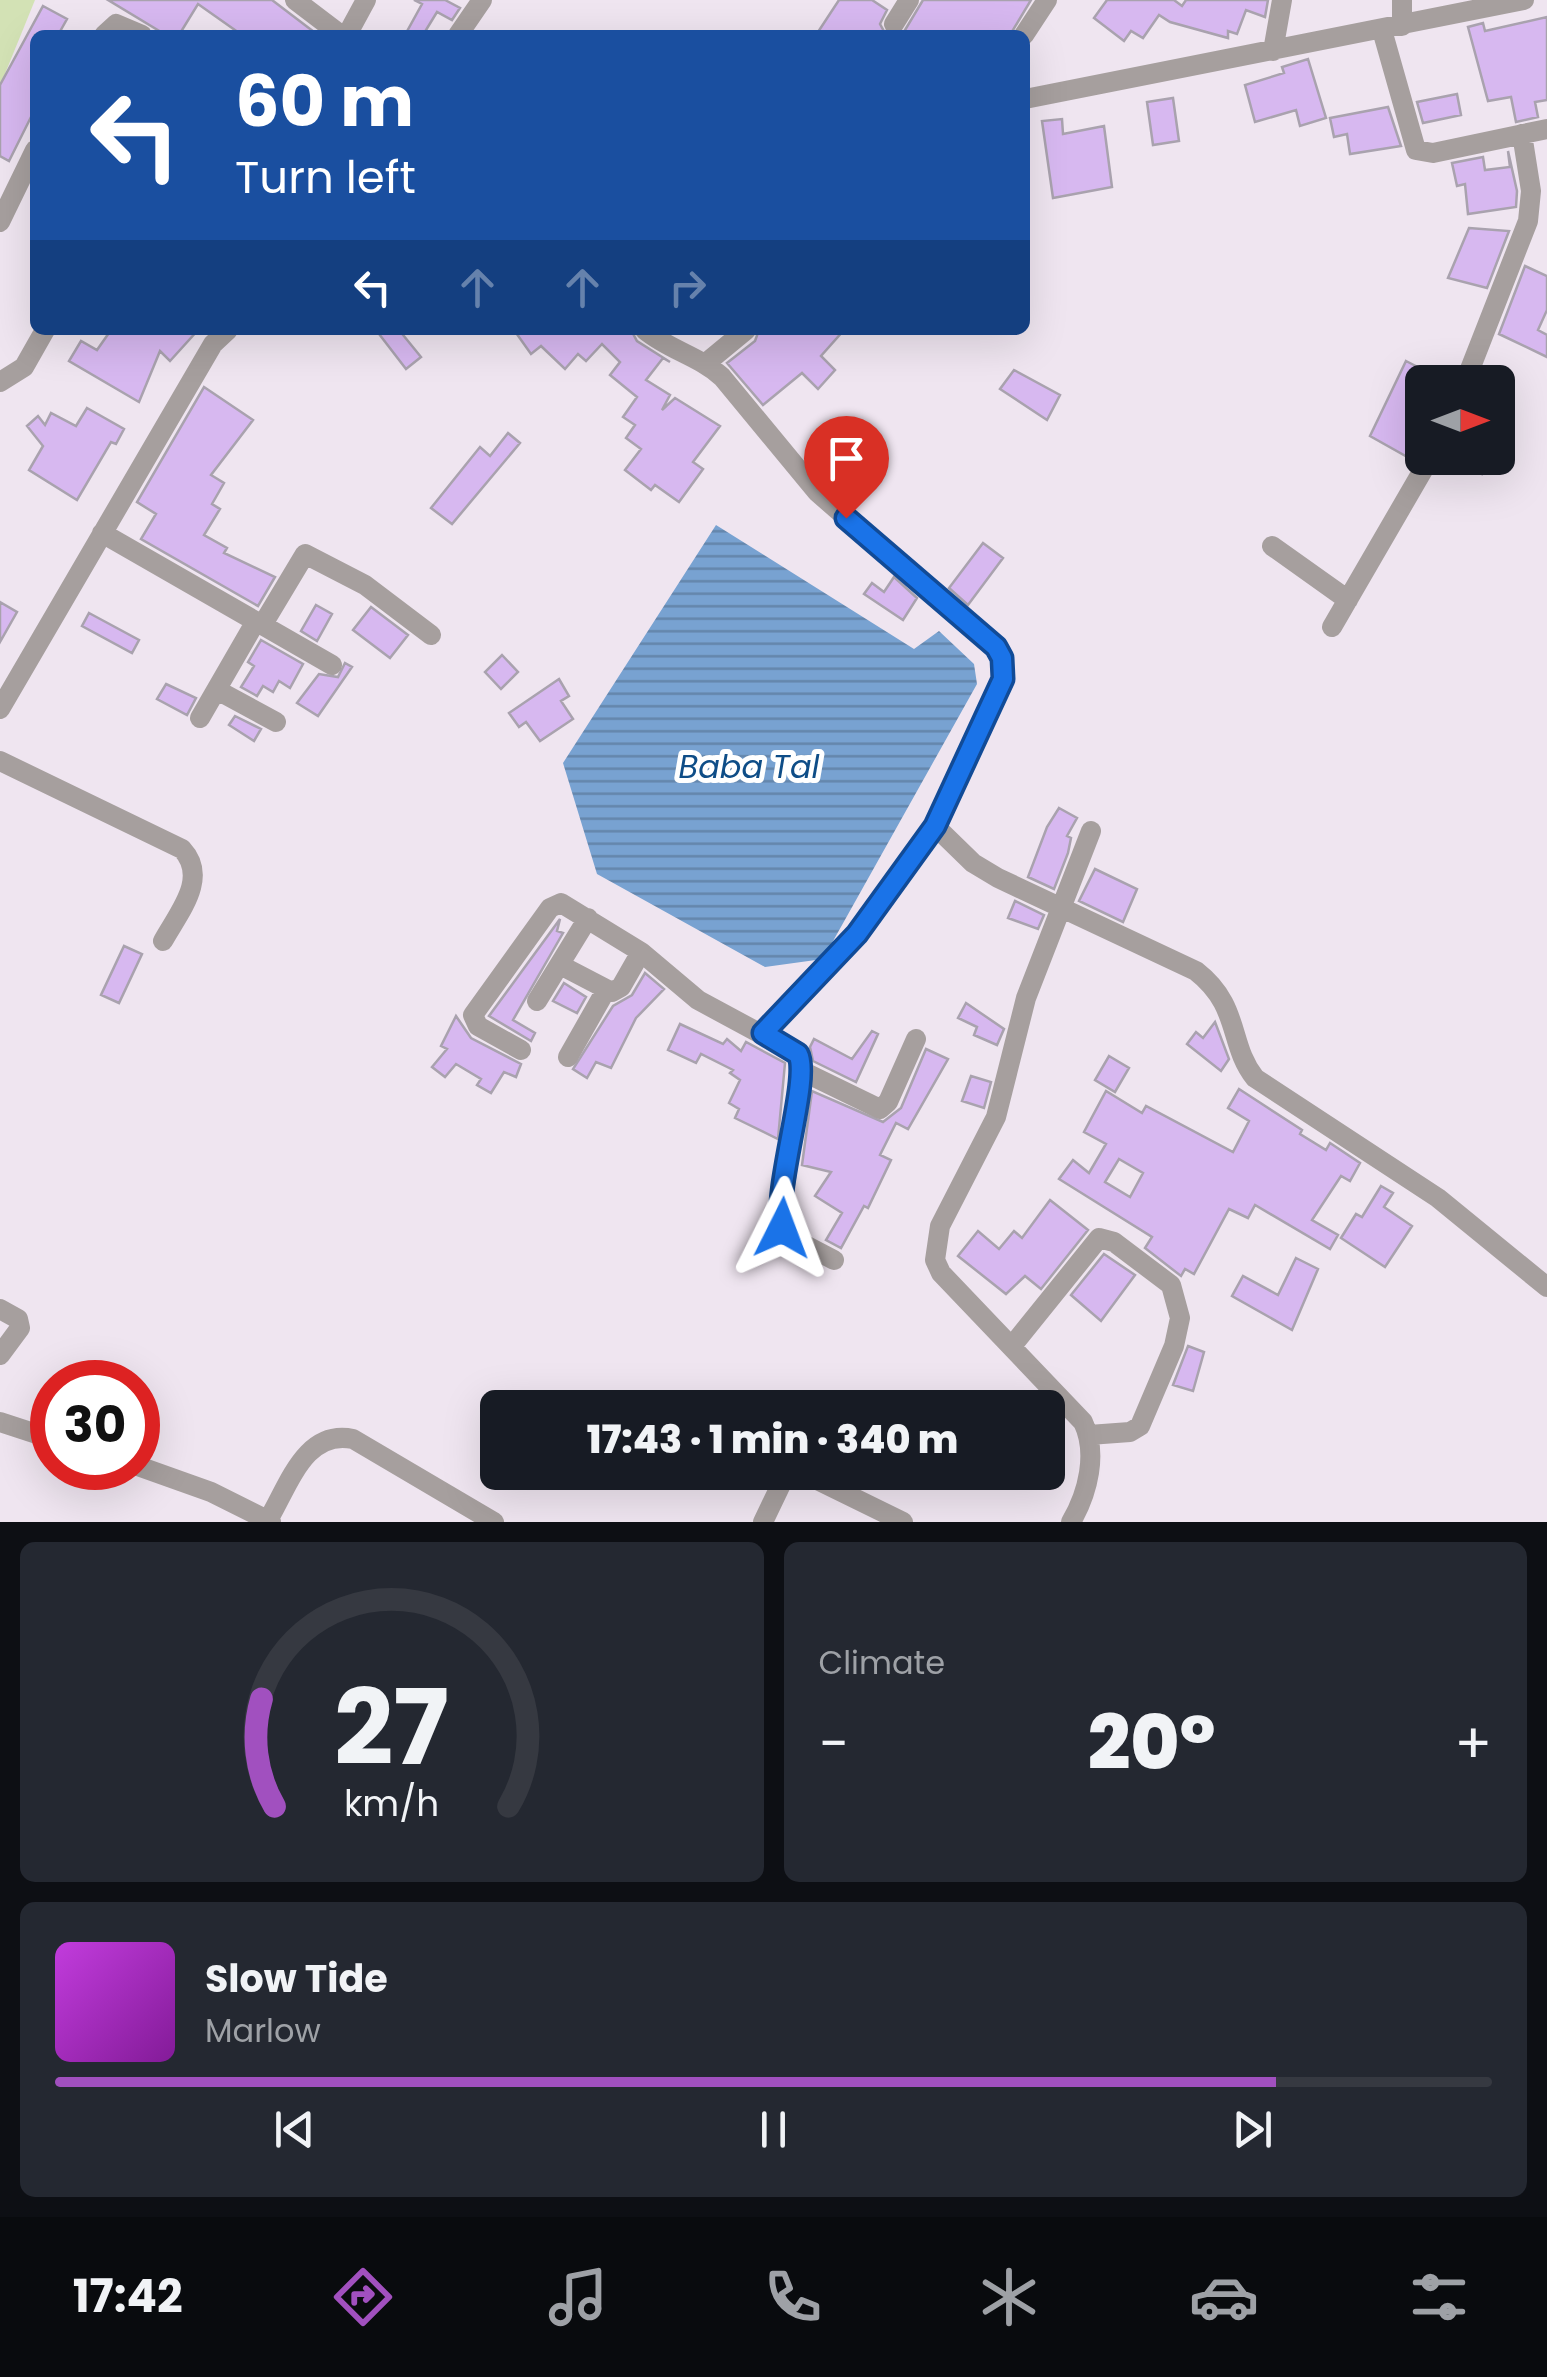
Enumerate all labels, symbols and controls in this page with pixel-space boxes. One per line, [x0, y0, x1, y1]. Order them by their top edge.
text: 60 m [235, 52, 414, 151]
icon: left [70, 70, 200, 200]
text: Turn left [235, 146, 416, 209]
icon: left [345, 260, 400, 315]
icon: ahead [450, 260, 505, 315]
icon: ahead [555, 260, 610, 315]
icon: right [660, 260, 715, 315]
north arrow [1405, 365, 1515, 475]
map controls [1405, 365, 1515, 475]
pin [804, 416, 889, 519]
icon: arrive [819, 431, 874, 486]
water label: Baba Tal [679, 744, 820, 789]
position arrow [730, 1176, 834, 1280]
speed limit sign: 30 [30, 1360, 160, 1490]
text: 17:43 · 1 min · 340 m [587, 1413, 958, 1466]
text: Climate [819, 1640, 945, 1685]
text: 27 [334, 1655, 449, 1800]
text: 20° [1088, 1690, 1216, 1795]
text: − [819, 1705, 849, 1782]
text: + [1454, 1705, 1492, 1782]
text: km/h [344, 1778, 439, 1829]
text: Slow Tide [205, 1952, 388, 2005]
text: Marlow [205, 2008, 321, 2053]
icon: previous [267, 2102, 322, 2157]
icon: pause [746, 2102, 801, 2157]
icon: next [1225, 2102, 1280, 2157]
icon: directions [328, 2262, 398, 2332]
icon: music [543, 2262, 613, 2332]
icon: phone [758, 2262, 828, 2332]
icon: climate [974, 2262, 1044, 2332]
icon: car [1189, 2262, 1259, 2332]
icon: filters [1404, 2262, 1474, 2332]
text: 17:42 [73, 2265, 183, 2328]

